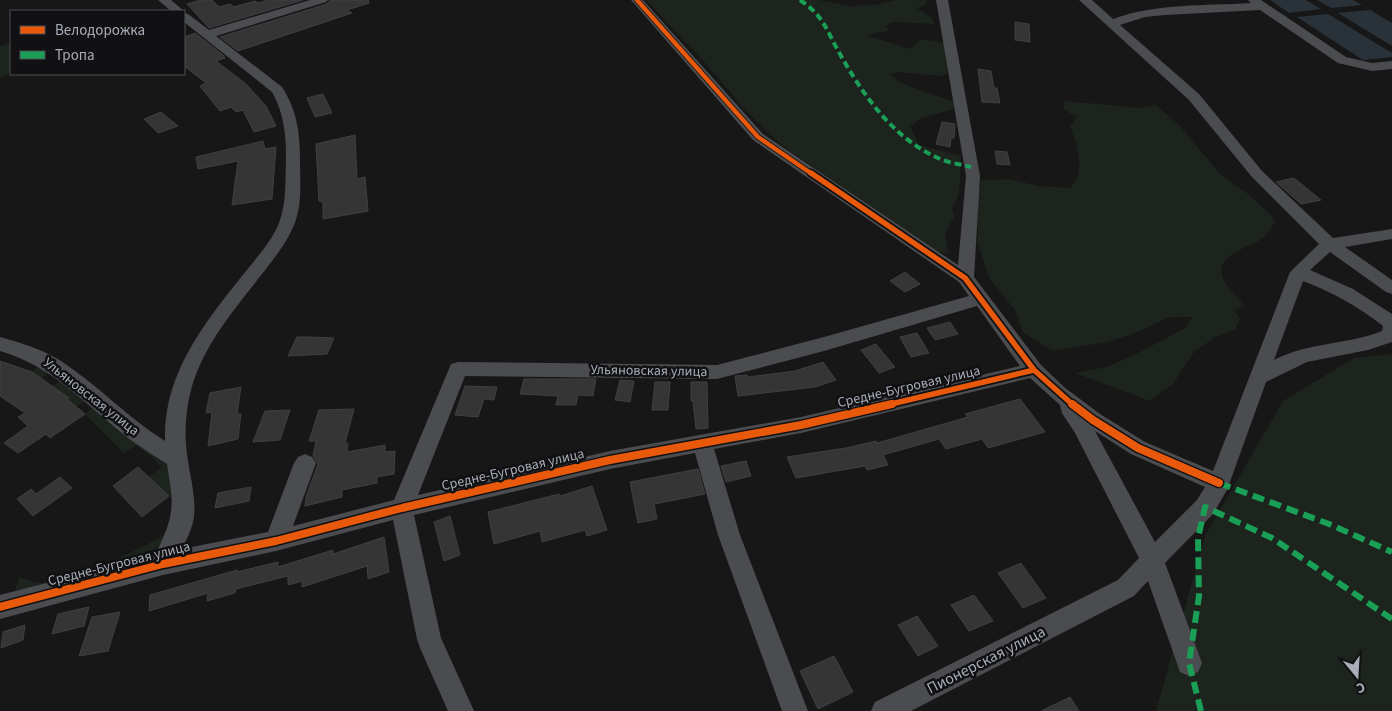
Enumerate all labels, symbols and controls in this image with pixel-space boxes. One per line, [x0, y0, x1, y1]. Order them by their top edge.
legend [10, 10, 185, 75]
text: Велодорожка [55, 20, 145, 41]
text: Тропа [55, 45, 95, 66]
street label: Ульяновская улица [39, 353, 143, 441]
street label: Ульяновская улица [590, 360, 708, 382]
street label: Средне-Бугровая улица [836, 361, 982, 413]
street label: Средне-Бугровая улица [440, 444, 586, 496]
street label: Средне-Бугровая улица [46, 537, 192, 591]
street label: Пионерская улица [923, 621, 1049, 699]
north arrow [1332, 651, 1382, 701]
text: С [1354, 677, 1368, 698]

